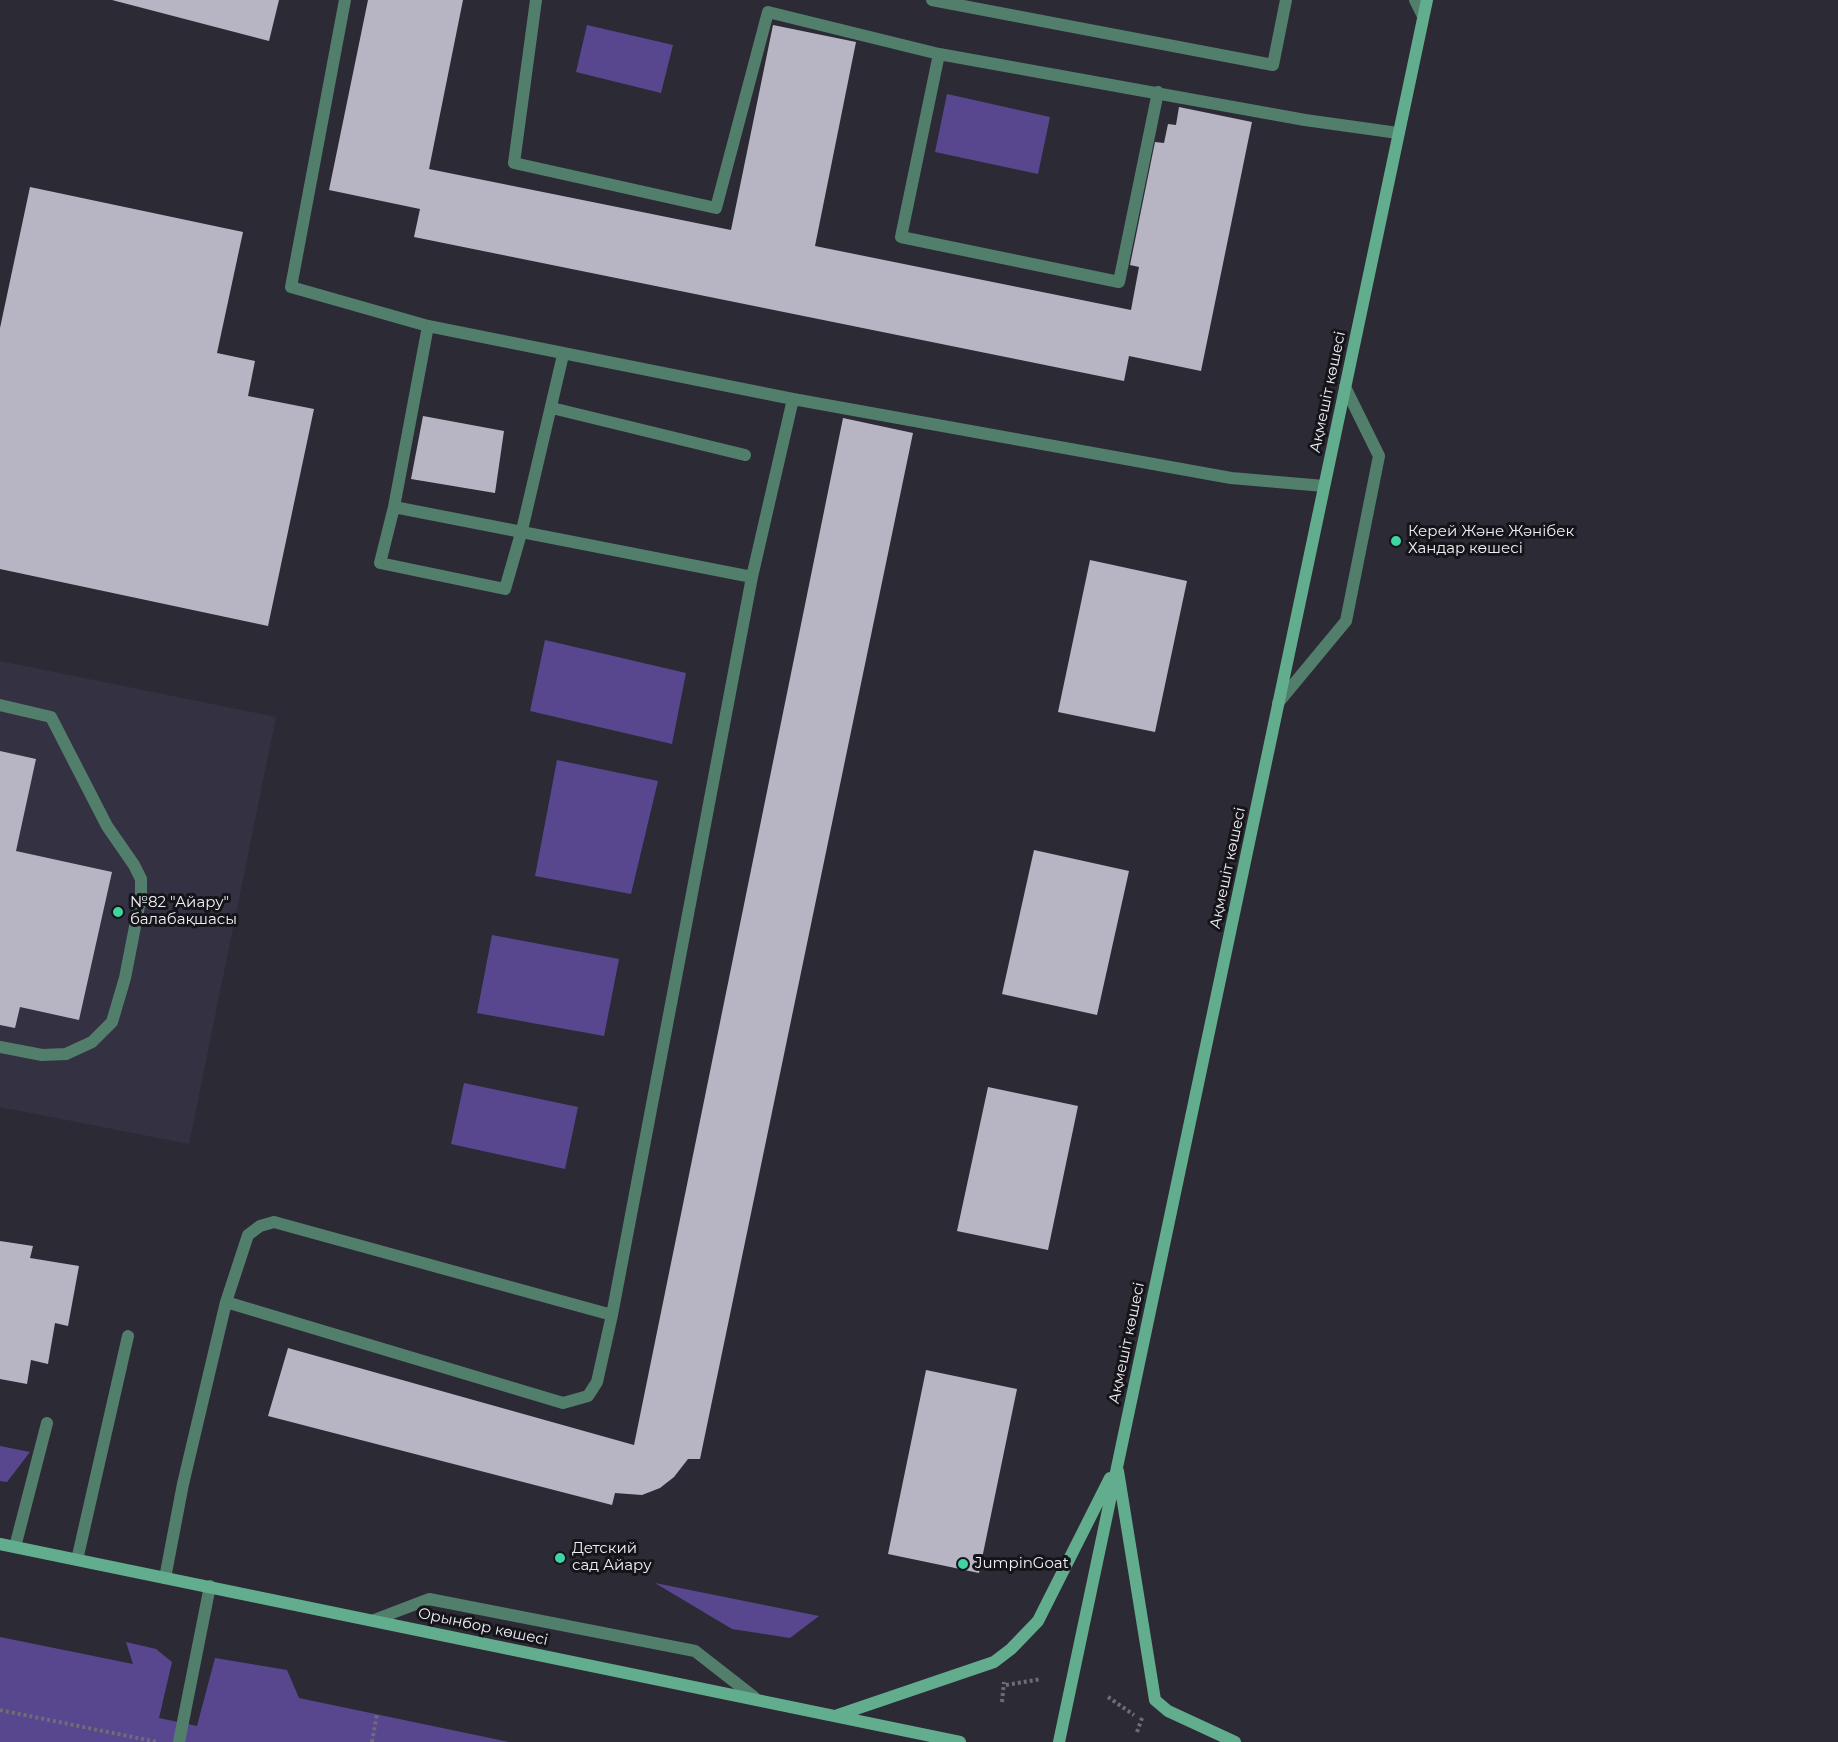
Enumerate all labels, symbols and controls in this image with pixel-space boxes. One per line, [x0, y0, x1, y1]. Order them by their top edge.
street label: Ақмешіт көшесі [1306, 330, 1350, 454]
place label: Керей Және Жәнібек Хандар көшесі [1408, 523, 1574, 558]
marker: Керей Және Жәнібек Хандар көшесі [1389, 534, 1403, 548]
street label: Ақмешіт көшесі [1206, 806, 1250, 930]
place label: №82 "Айару" балабақшасы [130, 894, 237, 929]
marker: №82 "Айару" балабақшасы [111, 905, 125, 919]
street label: Ақмешіт көшесі [1105, 1281, 1149, 1405]
place label: Детский сад Айару [572, 1540, 652, 1575]
marker: Детский сад Айару [553, 1551, 567, 1565]
place label: JumpinGoat [975, 1555, 1069, 1573]
marker: JumpinGoat [956, 1557, 970, 1571]
street label: Орынбор көшесі [416, 1604, 550, 1650]

